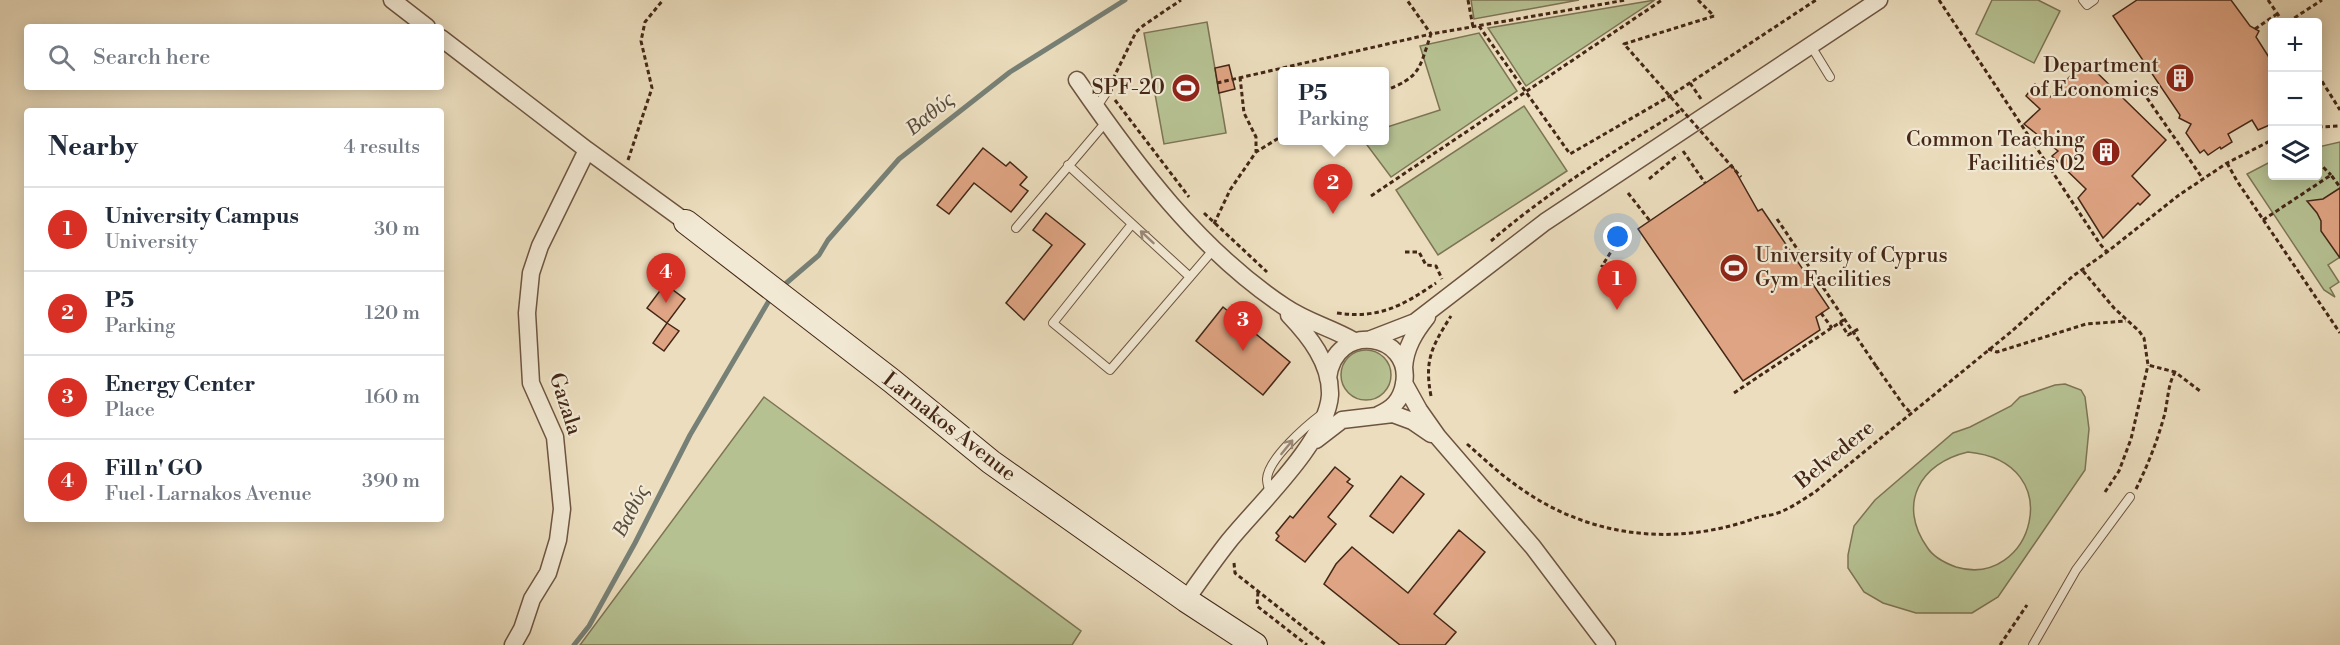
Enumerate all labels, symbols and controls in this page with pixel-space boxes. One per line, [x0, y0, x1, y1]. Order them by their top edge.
map controls [2268, 18, 2322, 180]
button: + [2268, 18, 2322, 72]
search box [24, 24, 444, 90]
icon: search [45, 41, 78, 74]
text: Search here [93, 44, 210, 71]
place label: Department of Economics [2029, 53, 2160, 103]
building icon: Department of Economics [2164, 62, 2196, 94]
popup [1278, 67, 1389, 145]
sports icon: SPF-20 [1170, 72, 1202, 104]
button: − [2268, 72, 2322, 126]
place label: SPF-20 [1092, 75, 1165, 101]
text: P5 [1298, 80, 1327, 107]
water label: Βαθύς [900, 86, 961, 142]
text: Parking [1298, 107, 1369, 132]
button: layers [2268, 126, 2322, 180]
place label: Common Teaching Facilities 02 [1906, 127, 2085, 177]
text: Nearby [48, 131, 138, 163]
text: 4 results [343, 135, 420, 160]
building icon: Common Teaching Facilities 02 [2090, 136, 2122, 168]
pin: 2 [1314, 164, 1352, 214]
text: University Campus [105, 203, 299, 230]
text: 1 [63, 217, 72, 242]
text: 30 m [374, 217, 420, 242]
your location [1603, 222, 1632, 251]
text: University [105, 230, 198, 255]
one-way arrow [1139, 230, 1154, 245]
place label: University of Cyprus Gym Facilities [1755, 243, 1948, 293]
sports icon: University of Cyprus Gym Facilities [1718, 252, 1750, 284]
pin: 4 [646, 254, 686, 303]
pin: 1 [1598, 260, 1636, 310]
text: P5 [105, 287, 134, 314]
text: 2 [61, 301, 74, 326]
text: 120 m [365, 301, 420, 326]
pin: 3 [1224, 302, 1262, 351]
text: Parking [105, 314, 175, 339]
street label: Larnakos Avenue [877, 367, 1021, 487]
street label: Gazala [543, 370, 587, 439]
text: Energy Center [105, 371, 255, 398]
text: 3 [61, 385, 74, 410]
text: 160 m [365, 385, 420, 410]
text: Place [105, 398, 155, 423]
street label: Belvedere [1789, 415, 1880, 495]
one-way arrow [1280, 439, 1293, 455]
text: Fill n' GO [105, 455, 203, 482]
text: 4 [61, 469, 74, 494]
text: 390 m [362, 469, 420, 494]
water label: Βαθύς [606, 480, 656, 542]
text: Fuel · Larnakos Avenue [105, 482, 312, 507]

